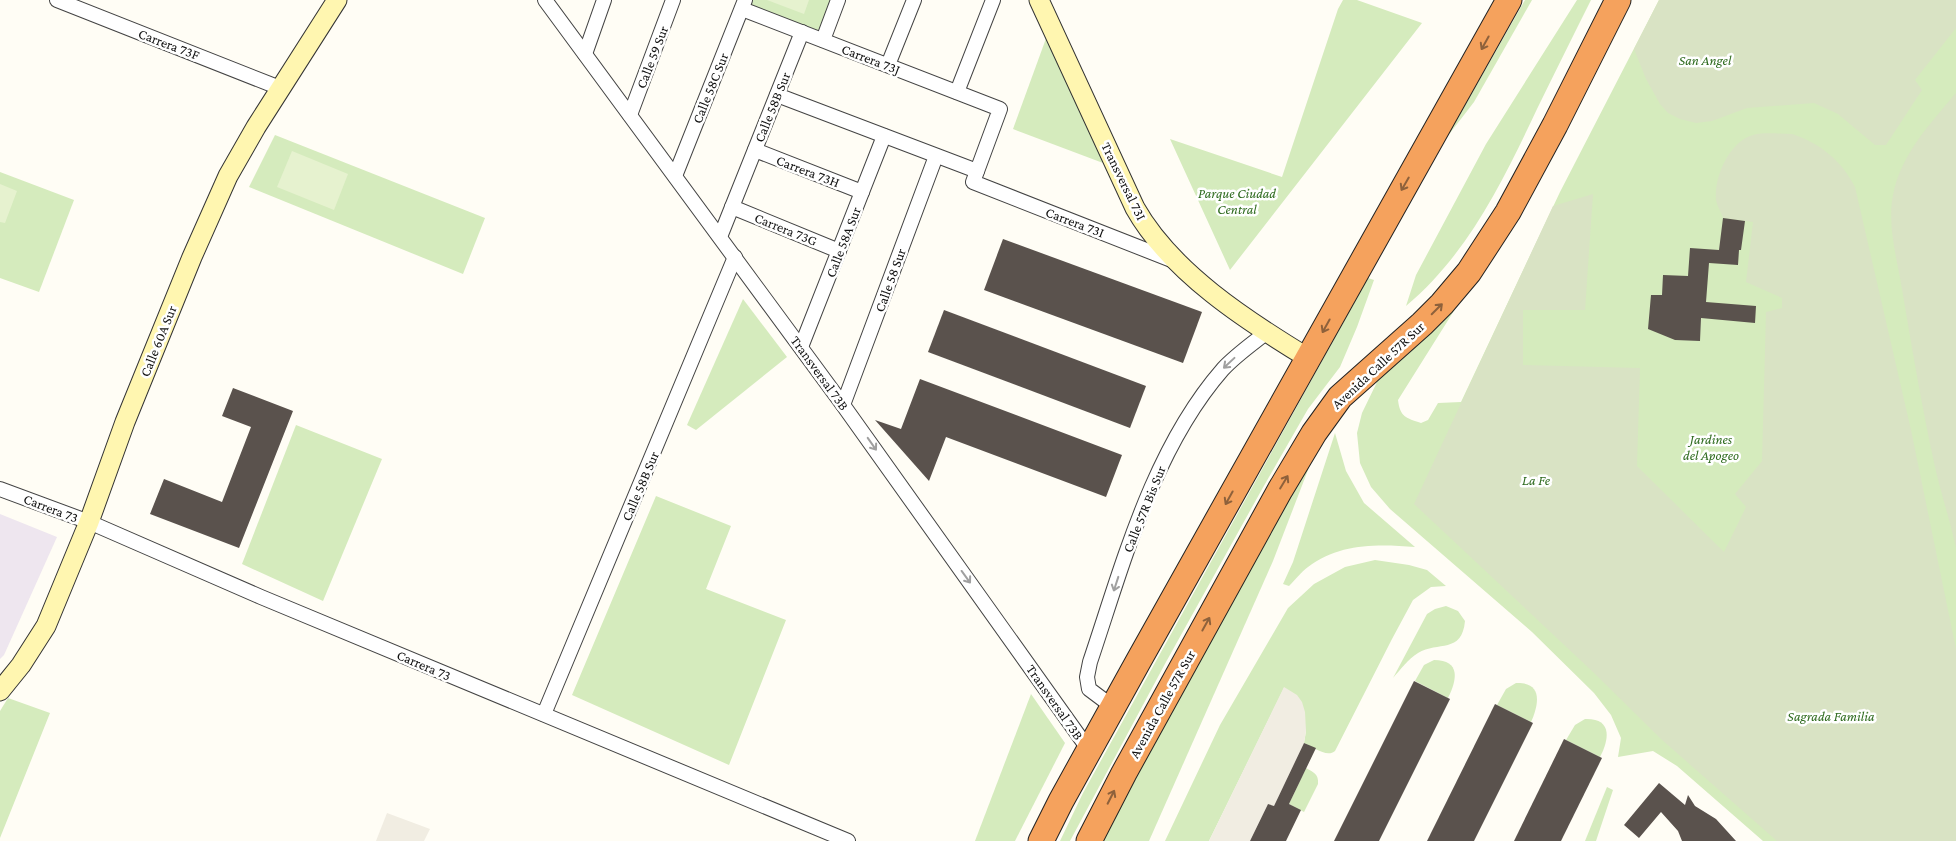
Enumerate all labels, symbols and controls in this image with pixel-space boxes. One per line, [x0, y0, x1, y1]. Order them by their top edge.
street label: Calle 59 Sur [633, 23, 671, 91]
street label: Carrera 73F [136, 25, 202, 63]
one-way arrow [1480, 35, 1490, 50]
street label: Carrera 73J [839, 41, 903, 77]
street label: Calle 58C Sur [689, 50, 731, 126]
park label: San Angel [1679, 52, 1732, 68]
street label: Calle 58B Sur [751, 70, 793, 144]
street label: Transversal 73I [1098, 139, 1150, 223]
street label: Carrera 73H [774, 152, 842, 190]
one-way arrow [1400, 176, 1409, 191]
park label: Parque Ciudad Central [1198, 185, 1276, 217]
street label: Calle 58A Sur [822, 204, 864, 280]
street label: Carrera 73I [1043, 204, 1107, 240]
street label: Carrera 73G [752, 209, 820, 249]
street label: Calle 58 Sur [871, 246, 909, 314]
street label: Calle 60A Sur [136, 303, 180, 379]
one-way arrow [1431, 303, 1443, 315]
one-way arrow [1320, 318, 1330, 332]
street label: Avenida Calle 57R Sur [1328, 318, 1428, 412]
street label: Transversal 73B [788, 333, 853, 414]
one-way arrow [1223, 357, 1236, 369]
park label: Jardines del Apogeo [1683, 431, 1739, 463]
one-way arrow [866, 437, 877, 451]
street label: Calle 58B Sur [618, 449, 662, 523]
street label: Calle 57R Bis Sur [1119, 463, 1169, 555]
park label: La Fe [1522, 472, 1551, 488]
one-way arrow [1280, 475, 1290, 489]
street label: Carrera 73 [21, 490, 81, 526]
one-way arrow [1224, 490, 1234, 505]
one-way arrow [961, 570, 971, 584]
one-way arrow [1110, 575, 1120, 591]
one-way arrow [1201, 617, 1211, 632]
street label: Carrera 73 [395, 646, 453, 684]
street label: Avenida Calle 57R Sur [1126, 647, 1198, 761]
street label: Transversal 73B [1023, 661, 1087, 743]
park label: Sagrada Familia [1787, 708, 1875, 724]
one-way arrow [1106, 790, 1116, 805]

